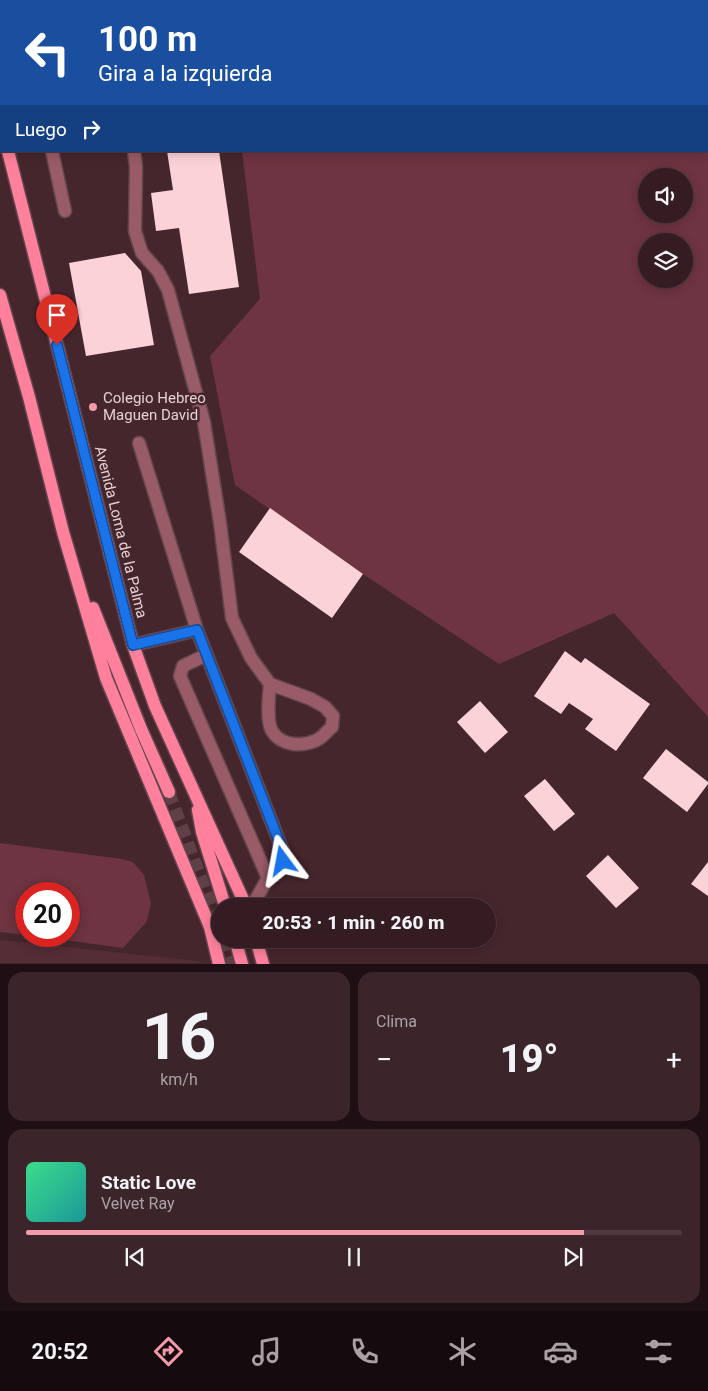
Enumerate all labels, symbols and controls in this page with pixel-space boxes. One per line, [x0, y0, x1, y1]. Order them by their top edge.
text: 100 m [98, 19, 197, 60]
icon: left [15, 20, 80, 85]
text: Gira a la izquierda [98, 61, 272, 86]
icon: right [77, 115, 105, 143]
text: Luego [15, 118, 67, 141]
map controls [638, 168, 693, 288]
button: sound [638, 168, 693, 223]
button: layers [638, 233, 693, 288]
pin [36, 294, 78, 345]
icon: arrive [43, 301, 71, 329]
place label: Colegio Hebreo Maguen David [103, 389, 206, 424]
marker: Colegio Hebreo Maguen David [87, 401, 99, 413]
street label: Avenida Loma de la Palma [91, 444, 151, 620]
position arrow [256, 834, 308, 886]
speed limit sign: 20 [15, 882, 80, 947]
text: 20:53 · 1 min · 260 m [262, 911, 445, 934]
text: 16 [142, 999, 216, 1075]
text: Clima [376, 1012, 417, 1031]
text: 19° [500, 1037, 558, 1081]
text: − [376, 1043, 392, 1076]
text: + [666, 1043, 682, 1076]
text: km/h [160, 1070, 198, 1089]
text: Static Love [101, 1171, 196, 1194]
text: Velvet Ray [101, 1194, 175, 1213]
icon: previous [121, 1243, 149, 1271]
icon: pause [340, 1243, 368, 1271]
icon: next [559, 1243, 587, 1271]
icon: directions [151, 1334, 186, 1369]
icon: music [249, 1334, 284, 1369]
icon: phone [347, 1334, 382, 1369]
icon: climate [445, 1334, 480, 1369]
icon: car [543, 1334, 578, 1369]
icon: filters [641, 1334, 676, 1369]
text: 20:52 [32, 1339, 88, 1364]

